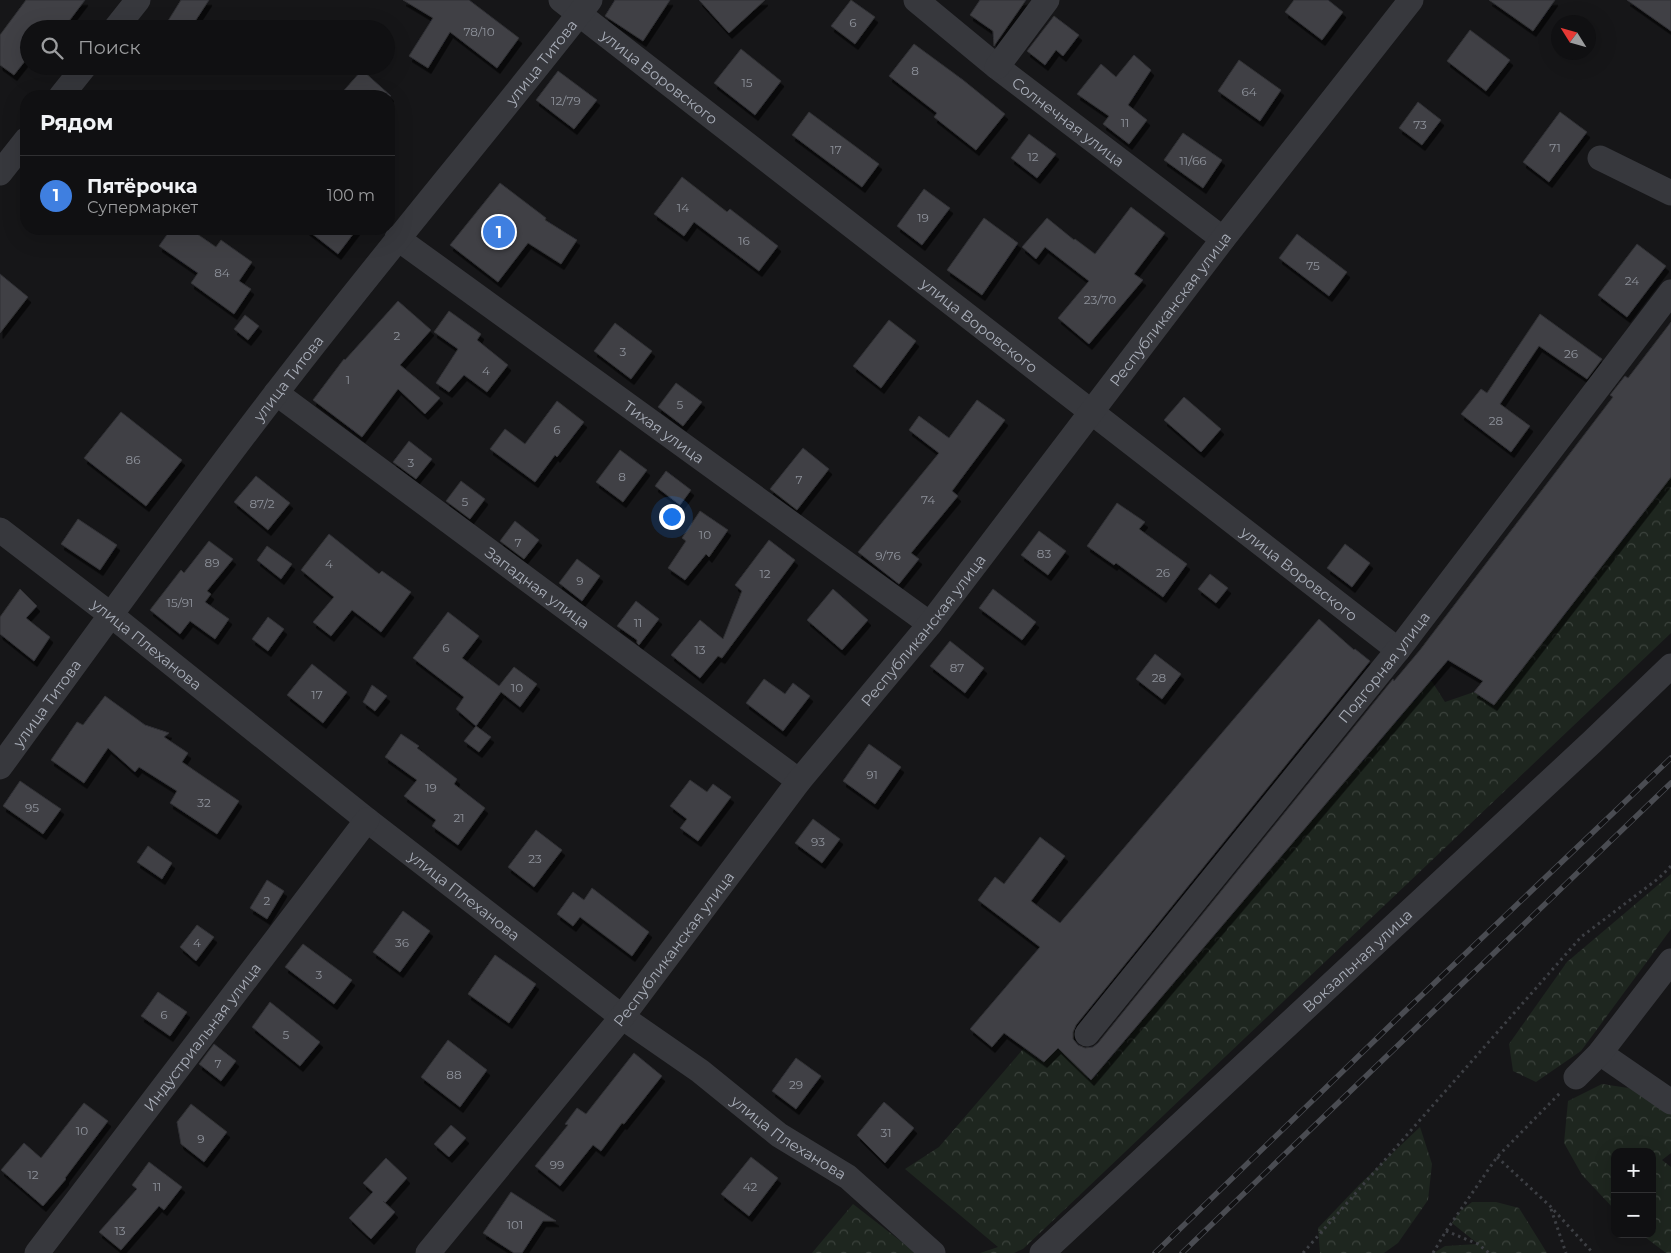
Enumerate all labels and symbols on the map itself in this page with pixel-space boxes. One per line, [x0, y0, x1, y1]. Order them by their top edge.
street label: улица Титова [501, 15, 581, 109]
house number: 6 [849, 15, 857, 30]
north arrow [1551, 15, 1596, 60]
house number: 78/10 [463, 24, 495, 39]
street label: улица Воровского [596, 25, 722, 128]
house number: 8 [911, 63, 919, 78]
street label: Солнечная улица [1008, 73, 1129, 170]
house number: 15 [741, 75, 753, 90]
house number: 64 [1241, 84, 1257, 99]
house number: 12/79 [551, 93, 581, 108]
house number: 11 [1121, 115, 1129, 130]
house number: 73 [1413, 117, 1427, 132]
house number: 71 [1549, 140, 1561, 155]
house number: 17 [830, 142, 842, 157]
house number: 12 [1027, 149, 1039, 164]
house number: 11/66 [1179, 153, 1207, 168]
house number: 14 [677, 200, 689, 215]
house number: 19 [917, 210, 929, 225]
pin: 1 [483, 213, 515, 251]
street label: Республиканская улица [1105, 228, 1235, 390]
house number: 16 [738, 233, 750, 248]
house number: 75 [1306, 258, 1320, 273]
house number: 84 [214, 265, 230, 280]
street label: улица Воровского [916, 273, 1042, 377]
house number: 24 [1625, 273, 1639, 288]
house number: 23/70 [1084, 292, 1116, 307]
house number: 2 [394, 328, 401, 343]
street label: улица Титова [248, 331, 327, 426]
house number: 3 [620, 344, 627, 359]
house number: 26 [1564, 346, 1578, 361]
house number: 4 [482, 363, 490, 378]
house number: 1 [346, 372, 350, 387]
street label: Тихая улица [620, 396, 708, 467]
house number: 5 [677, 397, 684, 412]
house number: 28 [1489, 413, 1504, 428]
house number: 6 [553, 422, 561, 437]
house number: 86 [126, 452, 140, 467]
house number: 3 [408, 455, 415, 470]
house number: 8 [618, 469, 626, 484]
house number: 7 [795, 472, 803, 487]
house number: 74 [921, 492, 935, 507]
house number: 5 [462, 494, 469, 509]
house number: 87/2 [249, 496, 275, 511]
your location [659, 504, 685, 530]
street label: улица Воровского [1236, 521, 1362, 625]
house number: 10 [699, 527, 711, 542]
house number: 7 [514, 535, 522, 550]
street label: Западная улица [482, 542, 594, 632]
house number: 83 [1037, 546, 1051, 561]
house number: 9/76 [875, 548, 901, 563]
street label: Республиканская улица [856, 550, 989, 710]
house number: 89 [205, 555, 219, 570]
house number: 4 [325, 556, 333, 571]
house number: 26 [1156, 565, 1170, 580]
house number: 12 [759, 566, 771, 581]
house number: 9 [576, 573, 584, 588]
street label: улица Плеханова [87, 594, 206, 694]
house number: 15/91 [167, 595, 193, 610]
street label: Подгорная улица [1334, 607, 1434, 726]
house number: 11 [634, 615, 642, 630]
house number: 6 [442, 640, 450, 655]
house number: 13 [694, 642, 706, 657]
street label: улица Титова [8, 655, 85, 751]
house number: 87 [950, 660, 964, 675]
house number: 28 [1152, 670, 1167, 685]
house number: 10 [511, 680, 523, 695]
house number: 17 [311, 687, 323, 702]
house number: 91 [866, 767, 878, 782]
house number: 19 [425, 780, 437, 795]
house number: 32 [197, 795, 211, 810]
house number: 95 [25, 800, 39, 815]
house number: 21 [453, 810, 465, 825]
house number: 93 [811, 834, 825, 849]
street label: улица Плеханова [404, 846, 524, 944]
house number: 23 [528, 851, 542, 866]
street label: Республиканская улица [609, 867, 738, 1030]
house number: 2 [264, 893, 271, 908]
street label: Вокзальная улица [1298, 905, 1416, 1016]
house number: 4 [193, 935, 201, 950]
house number: 36 [395, 935, 409, 950]
street label: Индустриальная улица [139, 959, 265, 1115]
house number: 3 [316, 967, 323, 982]
house number: 6 [160, 1007, 168, 1022]
house number: 5 [283, 1027, 290, 1042]
house number: 7 [214, 1056, 222, 1071]
house number: 88 [446, 1067, 462, 1082]
house number: 29 [789, 1077, 803, 1092]
street label: улица Плеханова [727, 1090, 850, 1183]
house number: 10 [76, 1123, 88, 1138]
house number: 31 [880, 1125, 892, 1140]
house number: 9 [197, 1131, 205, 1146]
house number: 99 [550, 1157, 564, 1172]
house number: 12 [27, 1167, 39, 1182]
house number: 11 [153, 1179, 161, 1194]
house number: 42 [743, 1179, 758, 1194]
house number: 101 [507, 1217, 523, 1232]
house number: 13 [114, 1223, 126, 1238]

